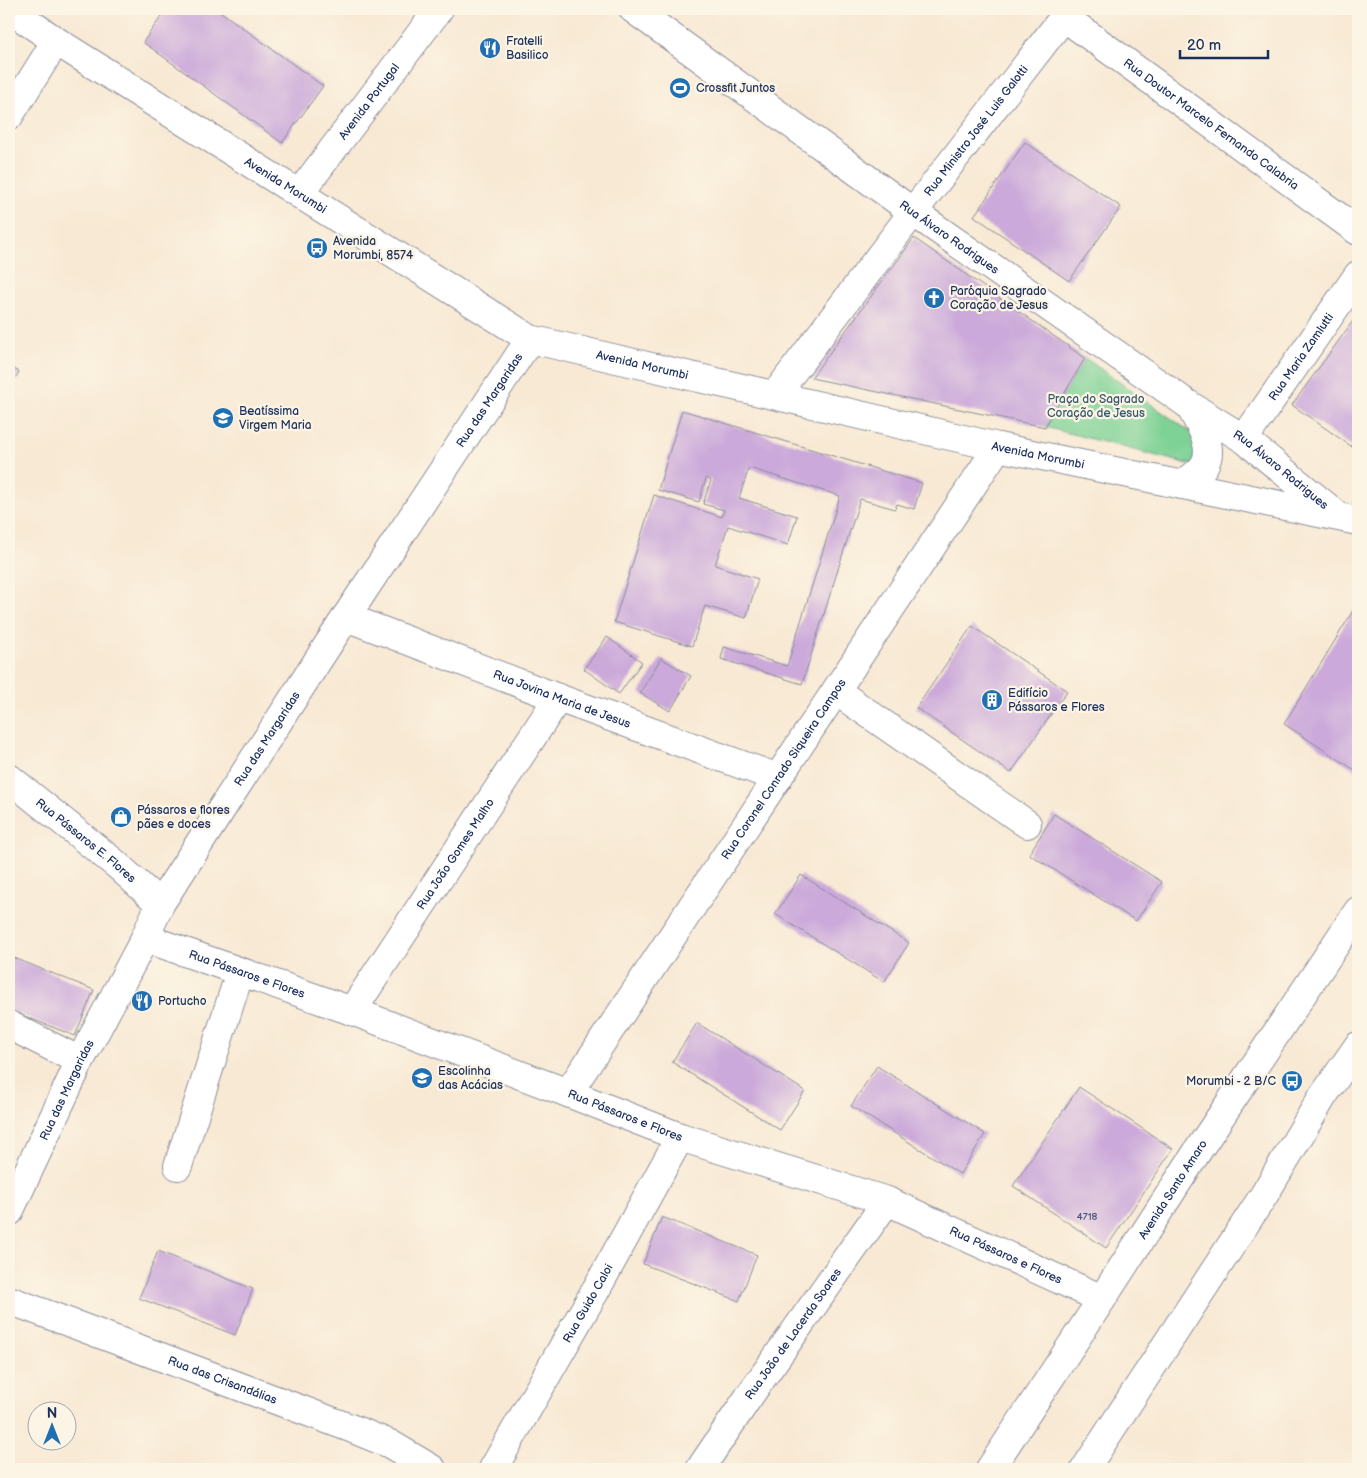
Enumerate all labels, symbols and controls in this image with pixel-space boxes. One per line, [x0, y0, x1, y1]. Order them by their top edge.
scale bar [1180, 28, 1267, 60]
place label: Fratelli Basilico [506, 34, 549, 63]
restaurant icon: Fratelli Basilico [478, 36, 502, 60]
text: 20 m [1187, 36, 1221, 55]
street label: Rua Doutor Marcelo Fernando Calabria [1120, 56, 1302, 194]
street label: Avenida Portugal [336, 61, 403, 143]
street label: Rua Ministro José Luis Galotti [921, 62, 1032, 199]
sports icon: Crossfit Juntos [668, 76, 692, 100]
place label: Crossfit Juntos [696, 81, 775, 96]
street label: Avenida Morumbi [241, 154, 329, 217]
street label: Rua Álvaro Rodrigues [896, 198, 1002, 278]
place label: Avenida Morumbi, 8574 [333, 234, 414, 263]
bus stop icon: Avenida Morumbi, 8574 [305, 236, 329, 260]
place label: Paróquia Sagrado Coração de Jesus [950, 284, 1048, 313]
church icon: Paróquia Sagrado Coração de Jesus [922, 286, 946, 310]
street label: Rua Maria Zamlutti [1266, 310, 1337, 404]
street label: Avenida Morumbi [595, 348, 690, 383]
street label: Rua das Margaridas [453, 351, 526, 451]
park label: Praça do Sagrado Coração de Jesus [1047, 392, 1145, 421]
place label: Beatíssima Virgem Maria [239, 404, 312, 433]
school or university icon: Beatíssima Virgem Maria [211, 406, 235, 430]
street label: Rua Álvaro Rodrigues [1230, 427, 1331, 513]
street label: Avenida Morumbi [990, 439, 1086, 473]
street label: Rua Jovina Maria de Jesus [491, 667, 633, 732]
street label: Rua Coronel Conrado Siqueira Campos [718, 676, 850, 863]
place label: Edifício Pássaros e Flores [1008, 686, 1105, 715]
building icon: Edifício Pássaros e Flores [980, 688, 1004, 712]
street label: Rua das Margaridas [231, 689, 304, 789]
street label: Rua Pássaros E. Flores [32, 795, 139, 886]
street label: Rua João Gomes Malho [414, 796, 498, 913]
place label: Pássaros e flores pães e doces [137, 803, 230, 832]
shop icon: Pássaros e flores pães e doces [109, 805, 133, 829]
street label: Rua Pássaros e Flores [187, 947, 307, 1002]
restaurant icon: Portucho [130, 989, 154, 1013]
place label: Portucho [158, 994, 207, 1009]
street label: Rua das Margaridas [37, 1037, 98, 1143]
place label: Escolinha das Acácias [438, 1064, 503, 1093]
school or university icon: Escolinha das Acácias [410, 1066, 434, 1090]
bus stop icon: Morumbi - 2 B/C [1280, 1069, 1304, 1093]
place label: Morumbi - 2 B/C [1186, 1074, 1276, 1089]
street label: Rua Pássaros e Flores [565, 1087, 685, 1145]
street label: Avenida Santo Amaro [1136, 1137, 1211, 1242]
house number: 4718 [1077, 1211, 1098, 1223]
street label: Rua Pássaros e Flores [947, 1223, 1064, 1288]
street label: Rua Guido Caloi [560, 1261, 617, 1346]
street label: Rua João de Lacerda Soares [742, 1266, 845, 1403]
street label: Rua das Crisandálias [166, 1353, 279, 1408]
north arrow [28, 1400, 78, 1450]
text: N [47, 1405, 57, 1422]

